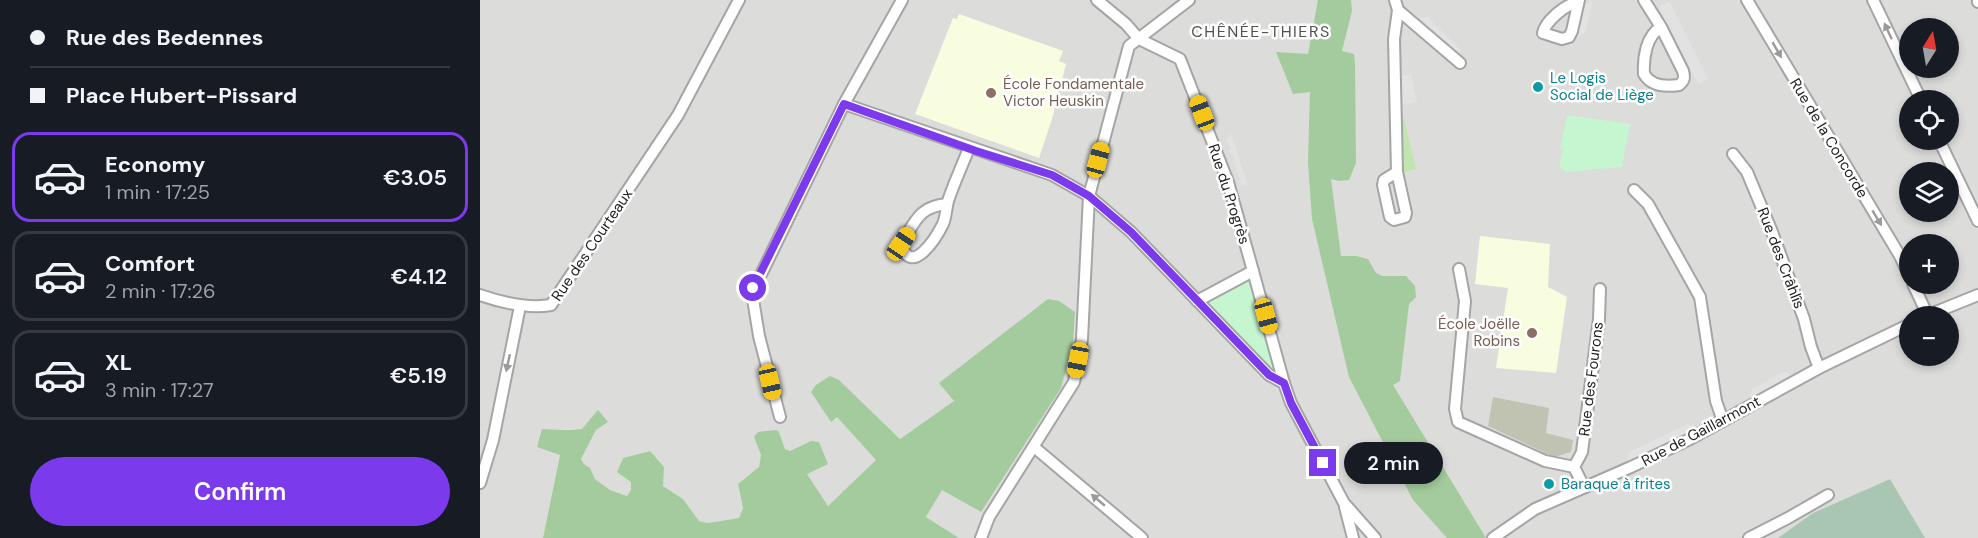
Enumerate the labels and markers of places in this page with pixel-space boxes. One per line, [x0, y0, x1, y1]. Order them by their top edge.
place label: Le Logis Social de Liège [1550, 68, 1654, 105]
place label: École Fondamentale Victor Heuskin [1003, 74, 1144, 111]
marker: Le Logis Social de Liège [1531, 80, 1545, 94]
marker: École Fondamentale Victor Heuskin [984, 86, 998, 100]
place label: École Joëlle Robins [1438, 314, 1520, 351]
marker: École Joëlle Robins [1525, 326, 1539, 340]
place label: Baraque à frites [1561, 474, 1671, 494]
marker: Baraque à frites [1542, 477, 1556, 491]

